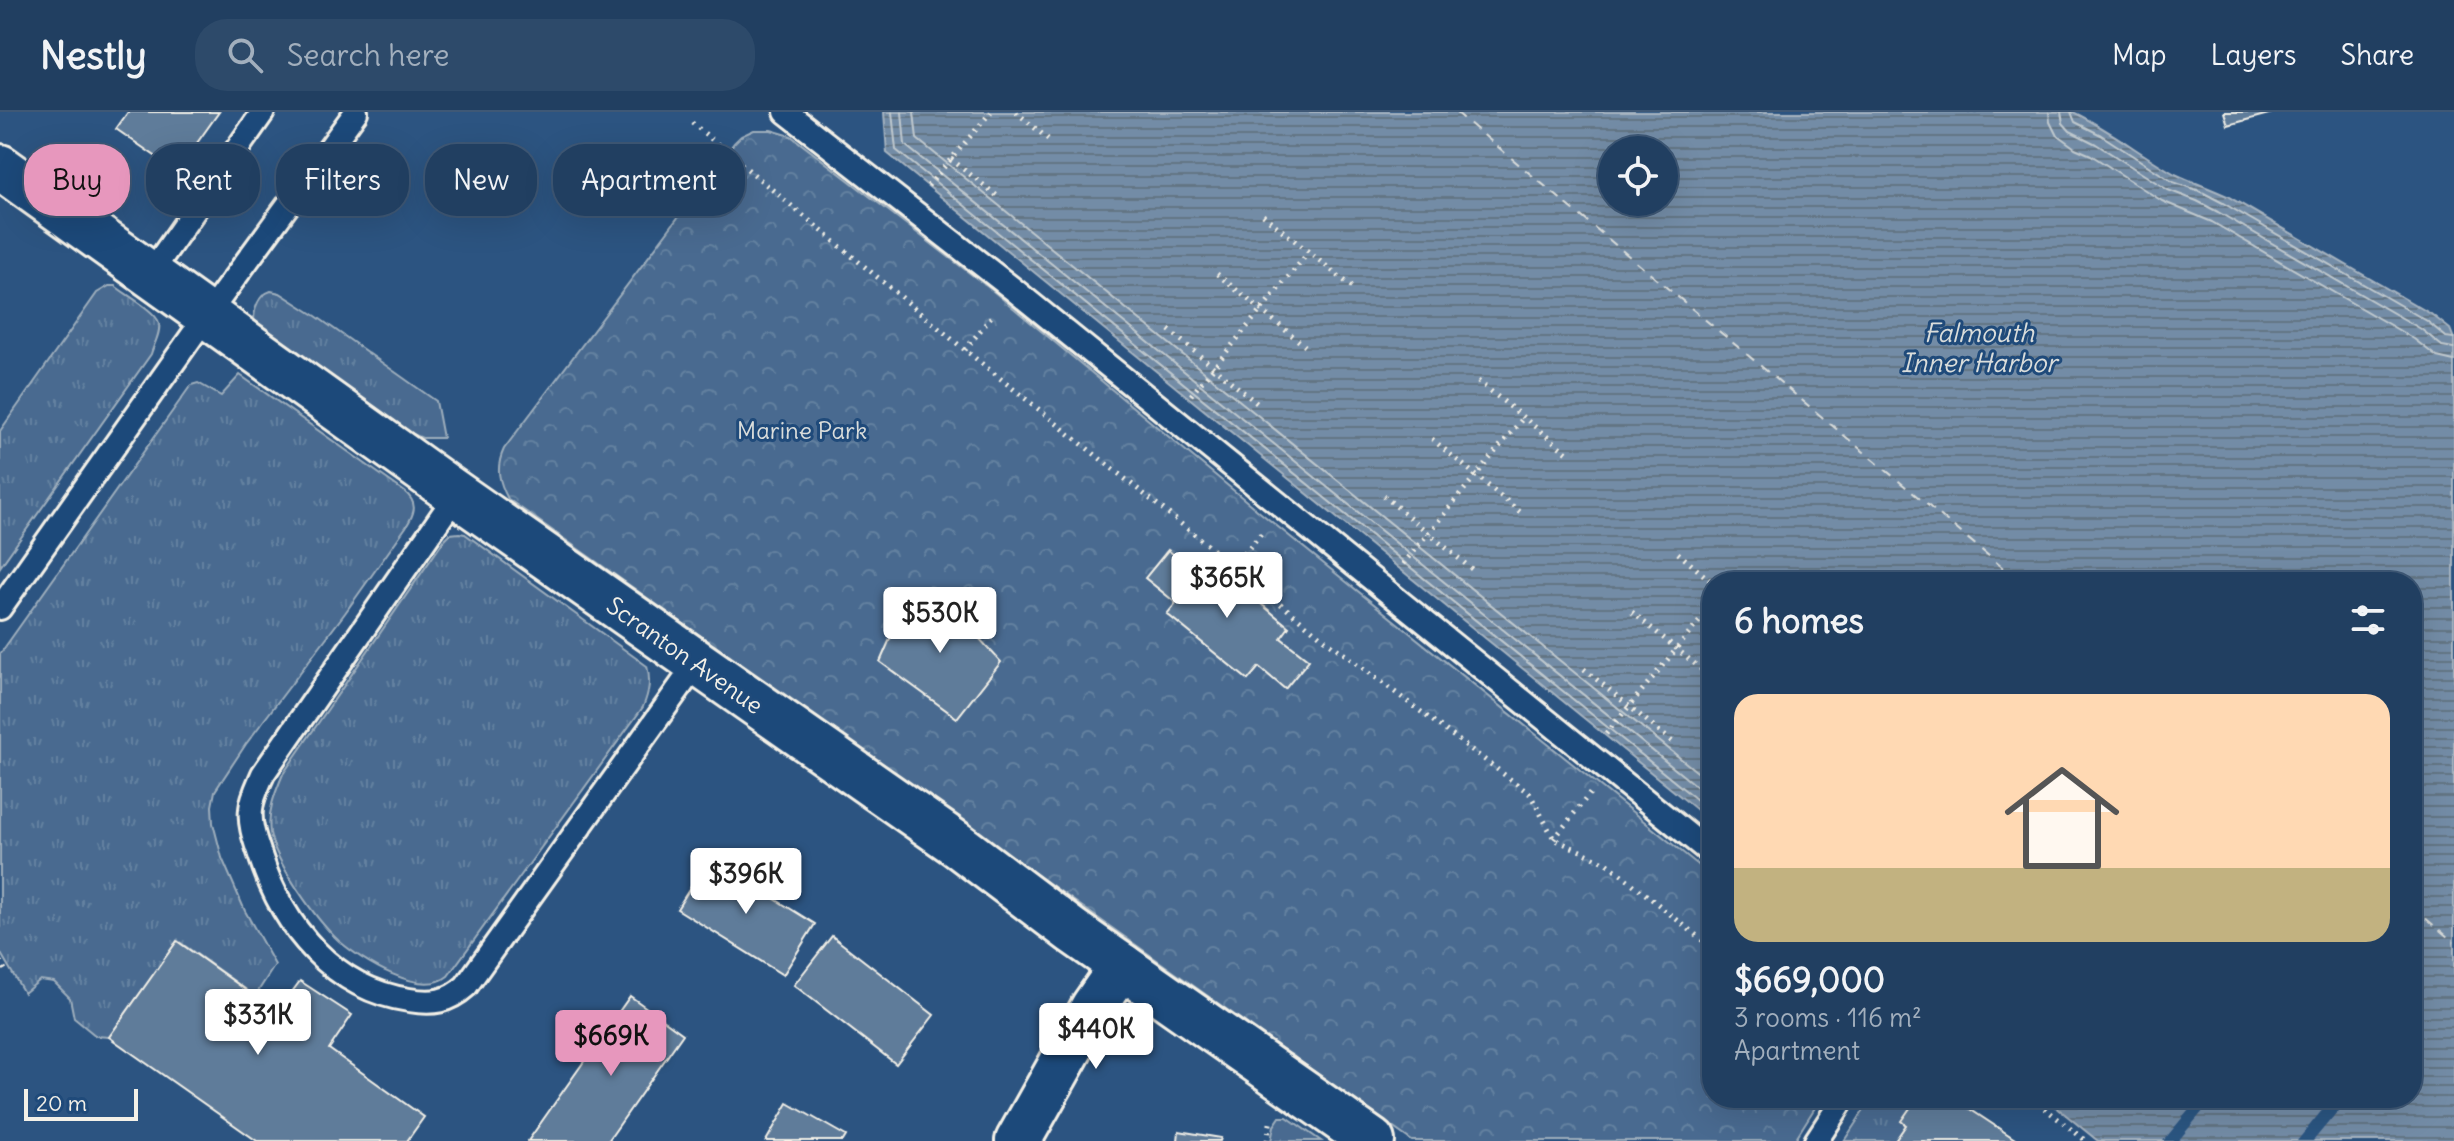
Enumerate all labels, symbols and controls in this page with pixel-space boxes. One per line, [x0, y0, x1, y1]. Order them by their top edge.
search box [195, 19, 755, 91]
text: Nestly [40, 32, 147, 79]
icon: search [223, 33, 267, 77]
text: Search here [287, 36, 449, 74]
text: Map [2112, 37, 2167, 73]
text: Layers [2211, 37, 2297, 73]
text: Share [2341, 37, 2414, 73]
map controls [1598, 136, 1678, 216]
button: locate [1598, 136, 1678, 216]
chip: Buy [24, 144, 130, 216]
chip: Rent [146, 144, 260, 216]
chip: Filters [276, 144, 409, 216]
chip: New [425, 144, 537, 216]
chip: Apartment [553, 144, 745, 216]
water label: Falmouth Inner Harbor [1901, 316, 2060, 379]
park label: Marine Park [737, 415, 867, 445]
pin: $365K [1171, 552, 1283, 620]
text: $365K [1189, 561, 1265, 594]
pin: $530K [884, 587, 996, 655]
street label: Scranton Avenue [601, 590, 769, 720]
text: $530K [901, 596, 979, 629]
icon: filters [2346, 598, 2390, 642]
text: 6 homes [1734, 599, 1864, 642]
icon: home [1990, 746, 2134, 890]
pin: $396K [690, 848, 802, 916]
text: $396K [708, 857, 784, 890]
text: $669,000 [1734, 958, 1885, 1001]
pin: $331K [202, 989, 314, 1057]
text: $331K [223, 998, 293, 1031]
text: 3 rooms · 116 m² [1734, 1001, 1922, 1034]
pin: $440K [1040, 1003, 1152, 1071]
pin: $669K [555, 1010, 667, 1078]
text: $440K [1057, 1012, 1135, 1045]
text: $669K [573, 1019, 649, 1052]
text: Apartment [1734, 1034, 1860, 1067]
scale bar [24, 1085, 138, 1121]
text: 20 m [36, 1089, 87, 1117]

